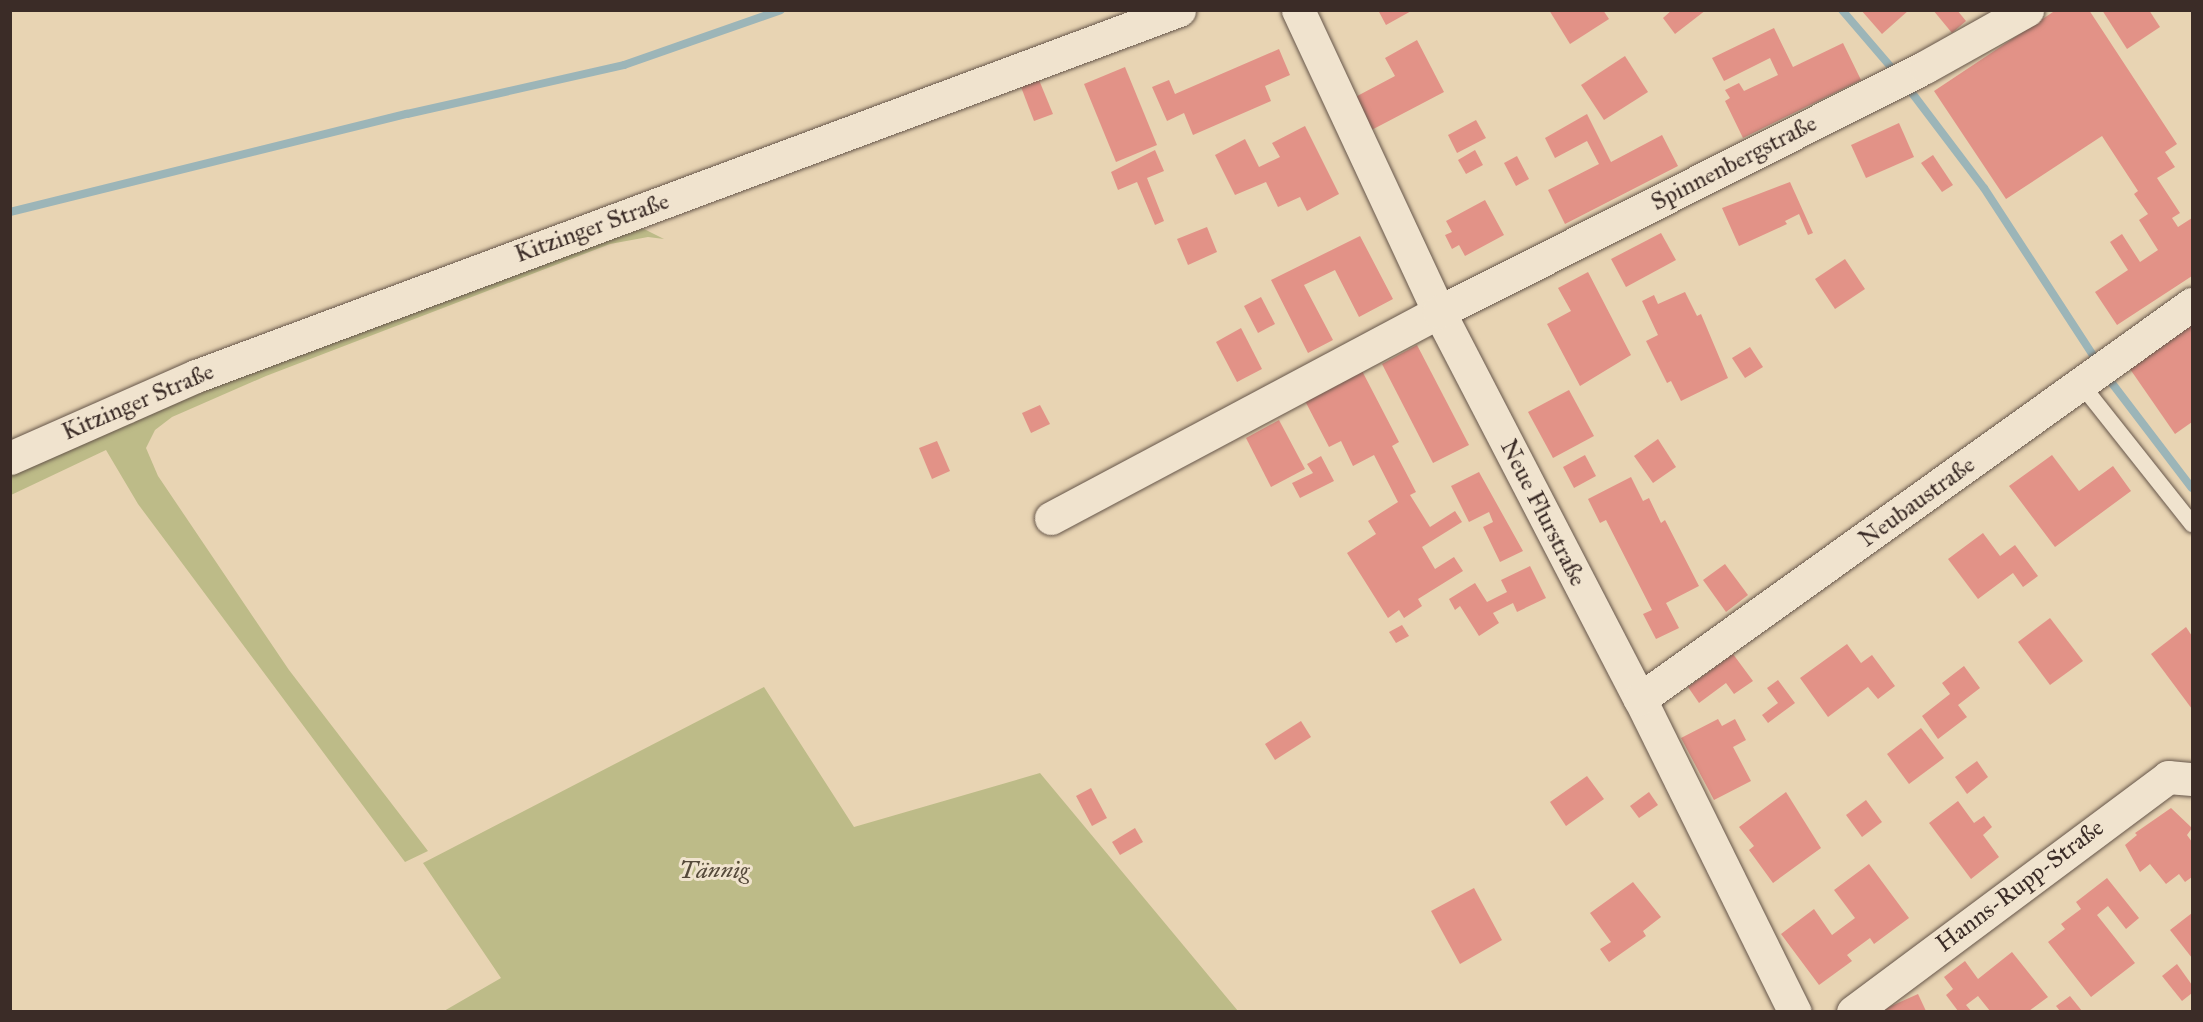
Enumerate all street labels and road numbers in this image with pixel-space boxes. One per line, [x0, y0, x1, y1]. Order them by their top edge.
street label: Spinnenbergstraße [1646, 109, 1822, 217]
street label: Kitzinger Straße [511, 187, 673, 269]
street label: Kitzinger Straße [58, 357, 218, 447]
street label: Neue Flurstraße [1494, 435, 1592, 591]
street label: Neubaustraße [1853, 450, 1981, 554]
street label: Hanns-Rupp-Straße [1930, 814, 2110, 958]

